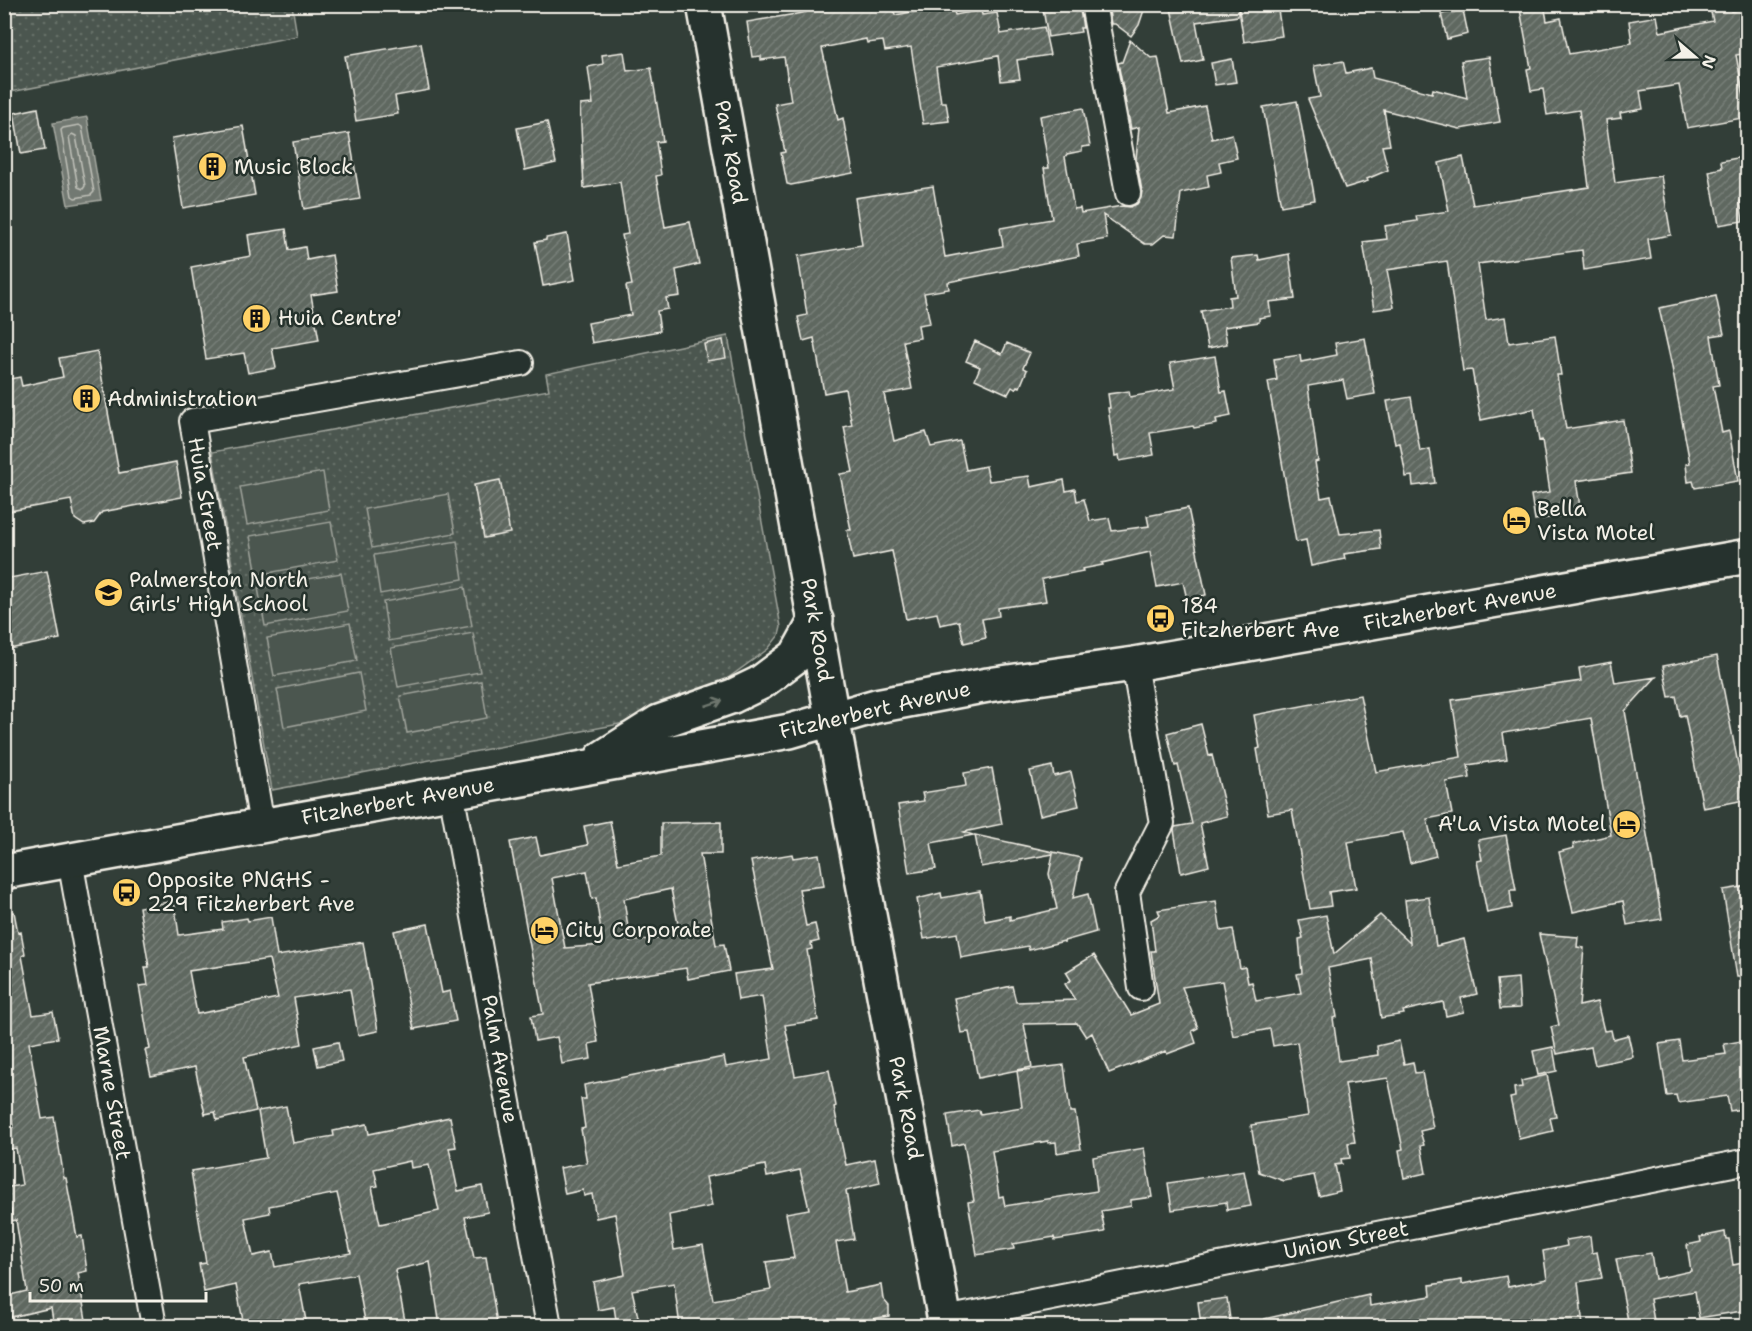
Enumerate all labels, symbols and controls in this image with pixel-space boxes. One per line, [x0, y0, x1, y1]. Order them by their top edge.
north arrow [1665, 27, 1725, 87]
text: N [1697, 52, 1721, 72]
street label: Park Road [708, 98, 754, 206]
building icon: Music Block [197, 151, 229, 183]
place label: Music Block [234, 153, 353, 181]
building icon: Huia Centre' [241, 302, 273, 334]
place label: Huia Centre' [278, 304, 402, 332]
building icon: Administration [70, 383, 102, 415]
place label: Administration [107, 385, 258, 413]
street label: Huia Street [181, 435, 229, 553]
place label: Bella Vista Motel [1537, 495, 1656, 547]
hotel icon: Bella Vista Motel [1500, 505, 1532, 537]
place label: Palmerston North Girls' High School [129, 566, 309, 618]
school or university icon: Palmerston North Girls' High School [92, 576, 124, 608]
street label: Park Road [794, 576, 840, 684]
street label: Fitzherbert Avenue [1361, 576, 1559, 638]
place label: 184 Fitzherbert Ave [1181, 592, 1340, 644]
bus stop icon: 184 Fitzherbert Ave [1144, 602, 1176, 634]
street label: Fitzherbert Avenue [777, 674, 973, 746]
one-way arrow [704, 696, 723, 707]
street label: Fitzherbert Avenue [299, 770, 497, 832]
hotel icon: A'La Vista Motel [1611, 808, 1643, 840]
place label: A'La Vista Motel [1438, 810, 1607, 838]
place label: Opposite PNGHS - 229 Fitzherbert Ave [147, 866, 355, 918]
bus stop icon: Opposite PNGHS - 229 Fitzherbert Ave [110, 876, 142, 908]
hotel icon: City Corporate [528, 914, 560, 946]
place label: City Corporate [565, 916, 712, 944]
street label: Palm Avenue [475, 993, 525, 1125]
street label: Marne Street [86, 1024, 138, 1162]
street label: Park Road [882, 1054, 930, 1162]
street label: Union Street [1281, 1214, 1411, 1266]
scale bar [30, 1265, 206, 1303]
text: 50 m [39, 1274, 84, 1298]

